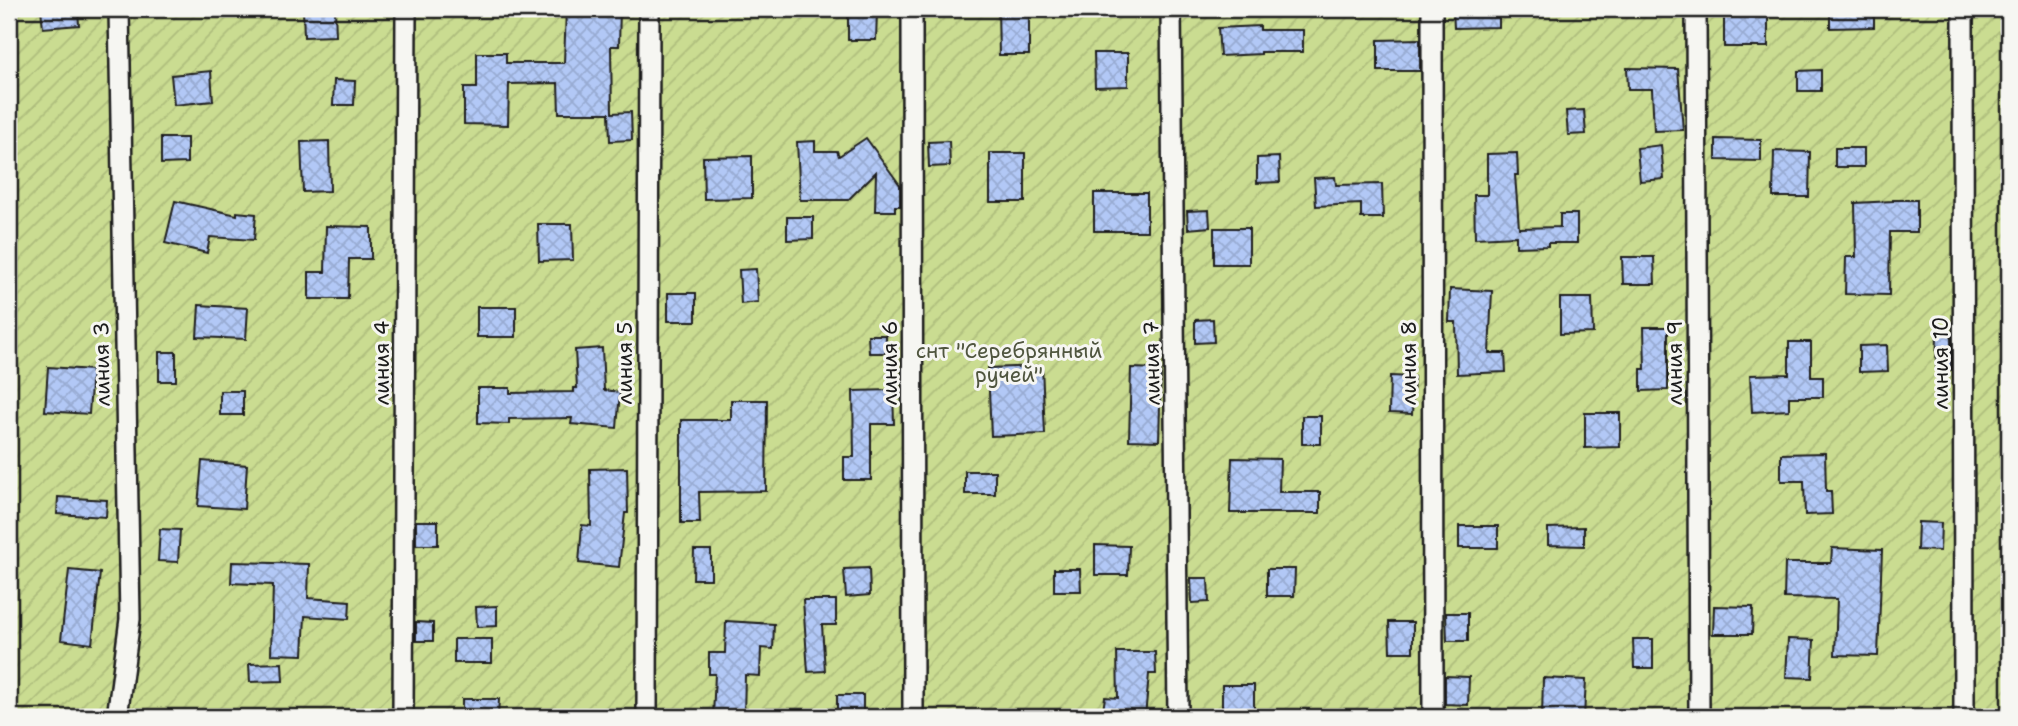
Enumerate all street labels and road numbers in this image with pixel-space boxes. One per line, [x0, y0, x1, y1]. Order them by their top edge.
street label: линия 10 [1927, 317, 1955, 409]
street label: линия 7 [1137, 320, 1167, 406]
street label: линия 3 [87, 321, 117, 407]
street label: линия 4 [368, 321, 396, 405]
street label: линия 6 [876, 321, 904, 405]
street label: линия 8 [1395, 321, 1423, 405]
street label: линия 9 [1661, 321, 1689, 405]
street label: линия 5 [611, 322, 639, 404]

